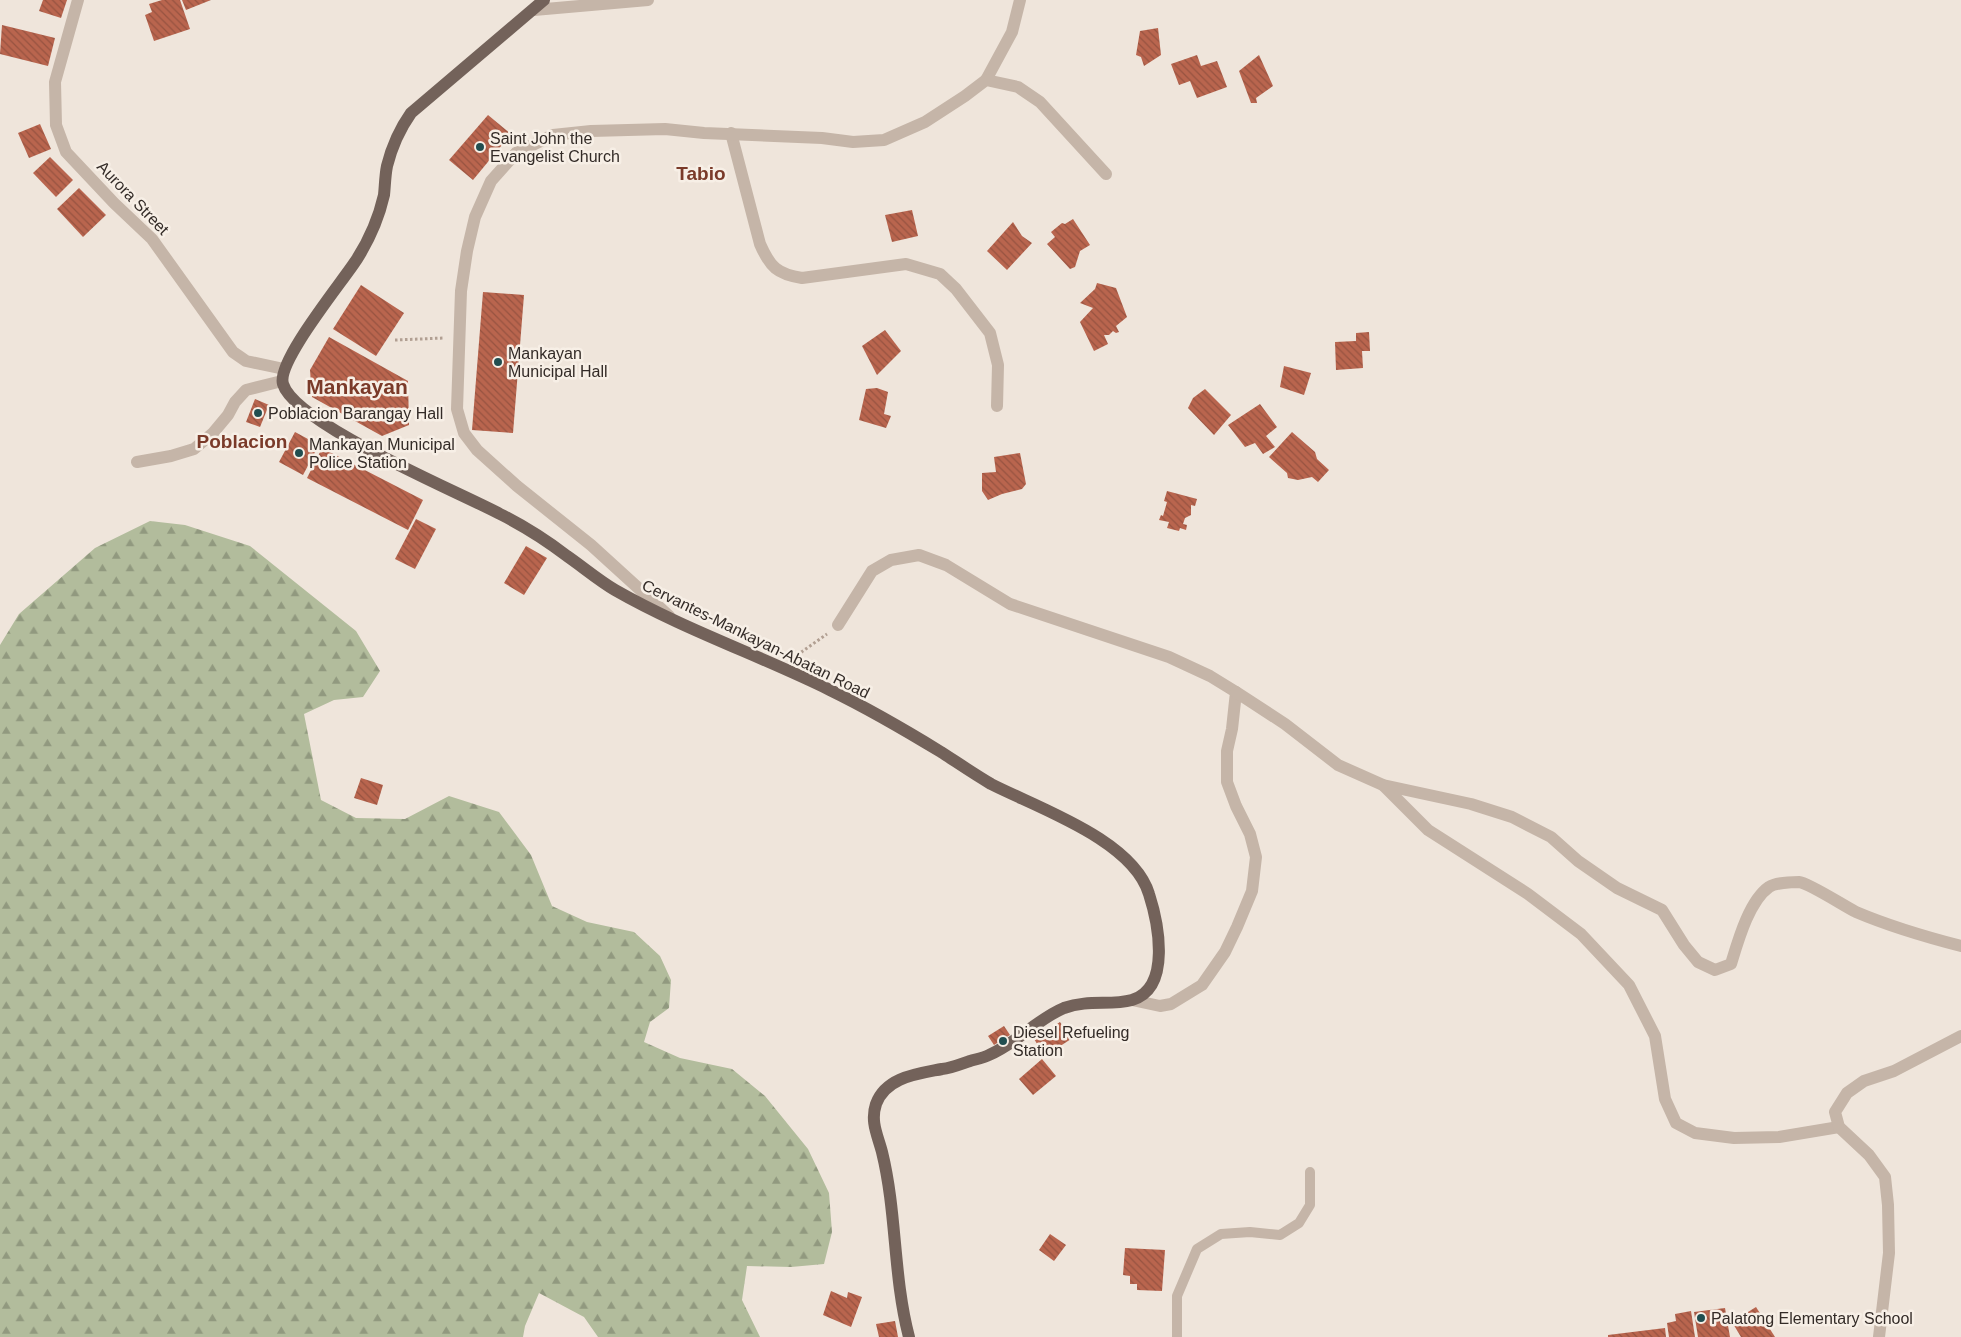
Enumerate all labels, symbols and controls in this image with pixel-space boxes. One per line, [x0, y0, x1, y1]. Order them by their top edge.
place label: Saint John the Evangelist Church [490, 130, 620, 165]
marker: Saint John the Evangelist Church [474, 141, 486, 153]
street label: Aurora Street [94, 158, 173, 239]
district label: Tabio [676, 163, 726, 184]
place label: Mankayan Municipal Hall [508, 345, 608, 380]
marker: Mankayan Municipal Hall [492, 356, 504, 368]
district label: Mankayan [306, 375, 408, 398]
place label: Poblacion Barangay Hall [268, 405, 443, 422]
marker: Poblacion Barangay Hall [252, 407, 264, 419]
district label: Poblacion [197, 431, 287, 452]
place label: Mankayan Municipal Police Station [309, 436, 455, 471]
marker: Mankayan Municipal Police Station [293, 447, 305, 459]
street label: Cervantes-Mankayan-Abatan Road [640, 576, 872, 702]
place label: Diesel Refueling Station [1013, 1024, 1130, 1059]
marker: Diesel Refueling Station [997, 1035, 1009, 1047]
place label: Palatong Elementary School [1711, 1310, 1913, 1327]
marker: Palatong Elementary School [1695, 1312, 1707, 1324]

